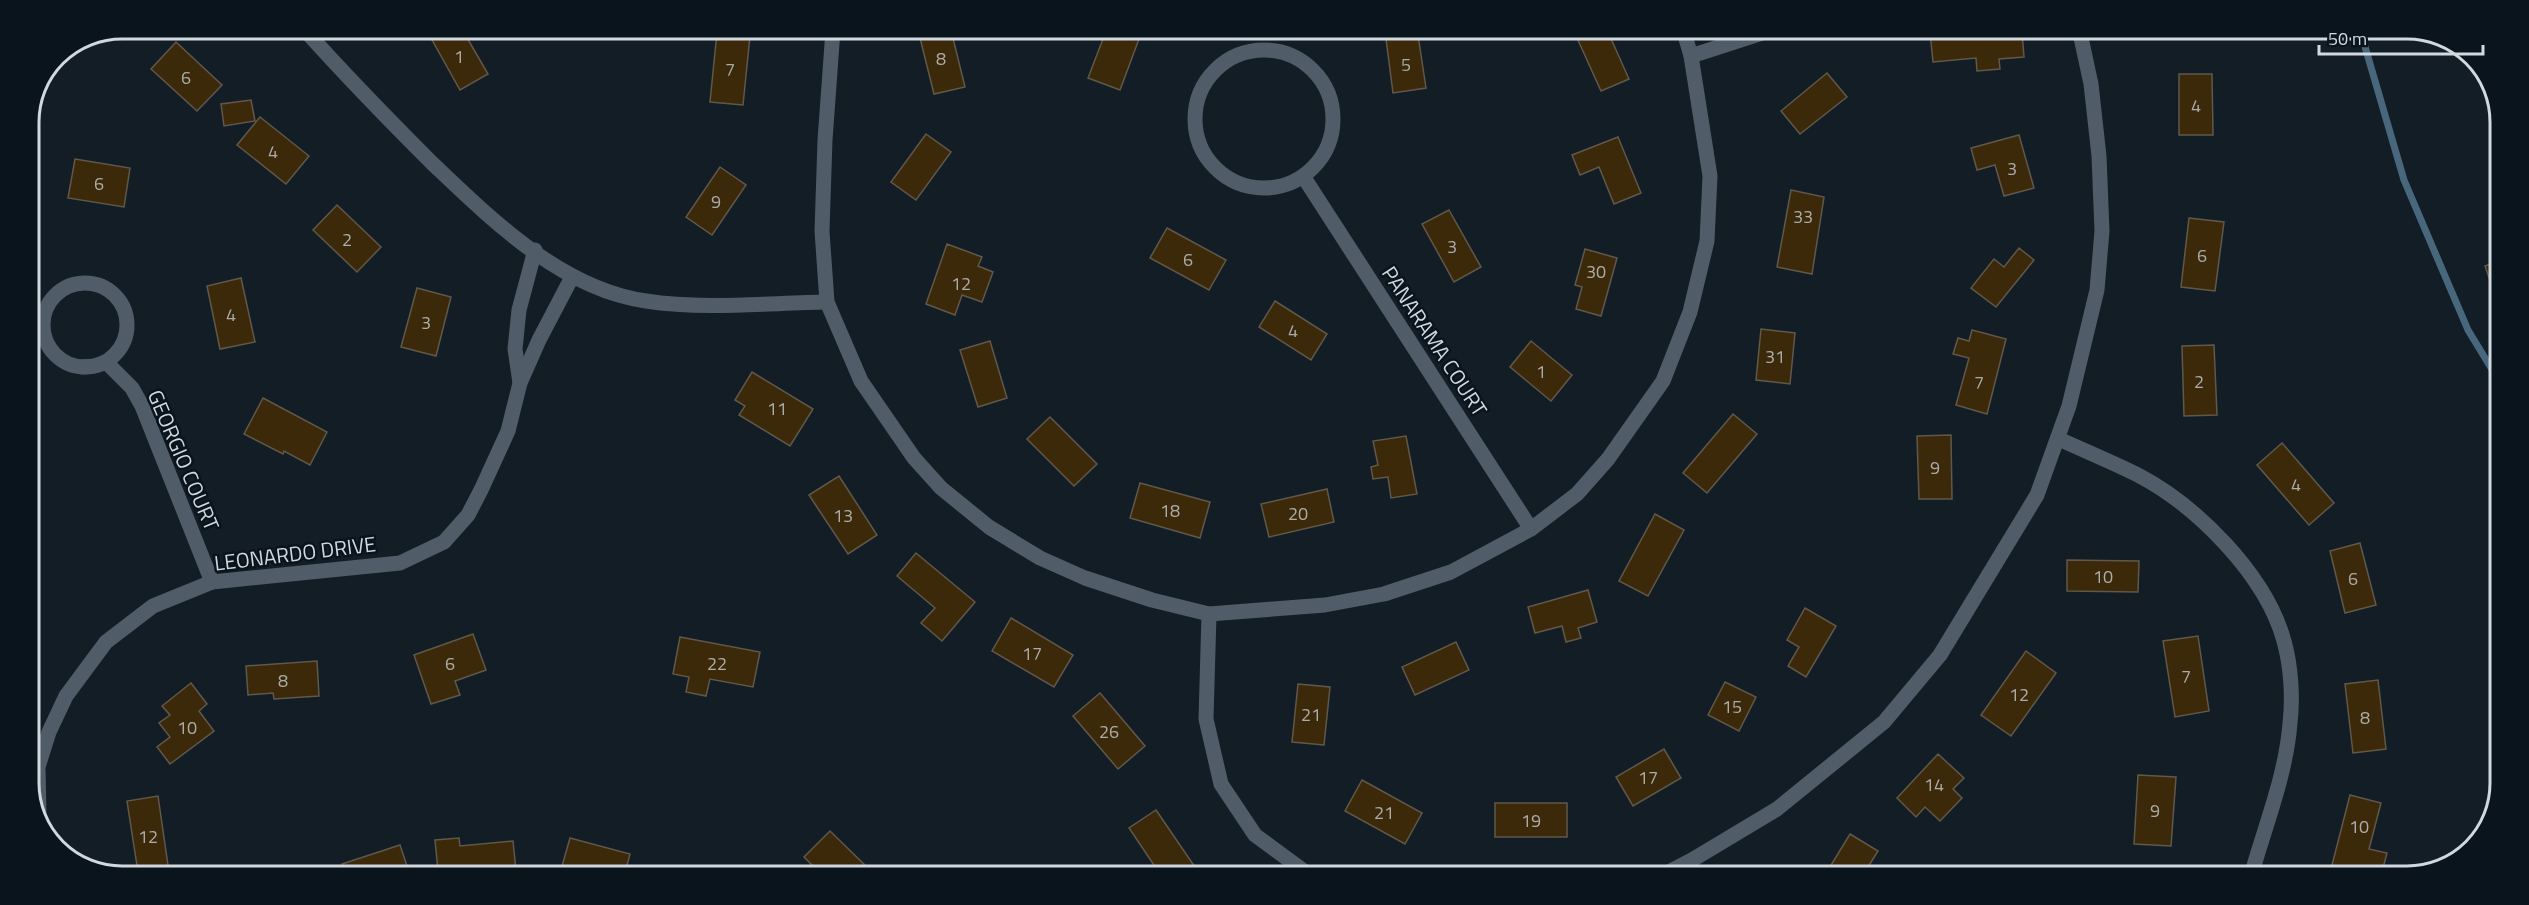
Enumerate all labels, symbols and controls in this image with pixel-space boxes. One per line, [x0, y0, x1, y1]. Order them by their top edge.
scale bar [2319, 18, 2482, 56]
text: 50 m [2328, 25, 2367, 52]
house number: 1 [454, 43, 464, 70]
house number: 8 [936, 45, 946, 72]
house number: 5 [1401, 51, 1411, 78]
house number: 7 [725, 56, 735, 83]
house number: 6 [181, 64, 191, 91]
house number: 4 [2191, 92, 2201, 119]
house number: 4 [268, 138, 278, 165]
house number: 3 [2007, 155, 2017, 182]
house number: 6 [94, 170, 104, 197]
house number: 9 [711, 188, 721, 215]
house number: 33 [1793, 203, 1813, 230]
house number: 2 [342, 226, 352, 253]
house number: 3 [1447, 233, 1457, 260]
house number: 6 [2197, 242, 2207, 269]
house number: 6 [1183, 246, 1193, 273]
house number: 30 [1586, 258, 1606, 285]
street label: PANARAMA COURT [1374, 260, 1496, 422]
house number: 12 [951, 270, 971, 297]
house number: 4 [226, 301, 236, 328]
house number: 3 [421, 309, 431, 336]
house number: 4 [1288, 317, 1298, 344]
house number: 31 [1765, 343, 1785, 370]
house number: 1 [1536, 358, 1546, 385]
house number: 2 [2194, 368, 2204, 395]
house number: 7 [1974, 369, 1984, 396]
street label: GEORGIO COURT [140, 385, 228, 535]
house number: 11 [767, 395, 787, 422]
house number: 9 [1930, 454, 1940, 481]
house number: 4 [2291, 471, 2301, 498]
house number: 18 [1160, 497, 1180, 524]
house number: 20 [1288, 500, 1308, 527]
house number: 13 [833, 502, 853, 529]
street label: LEONARDO DRIVE [212, 527, 378, 579]
house number: 10 [2093, 563, 2113, 590]
house number: 6 [2348, 565, 2358, 592]
house number: 17 [1022, 640, 1042, 667]
house number: 6 [445, 650, 455, 677]
house number: 22 [707, 650, 727, 677]
house number: 7 [2181, 663, 2191, 690]
house number: 8 [278, 667, 288, 694]
house number: 12 [2009, 681, 2029, 708]
house number: 15 [1722, 693, 1742, 720]
house number: 21 [1301, 701, 1321, 728]
house number: 8 [2360, 704, 2370, 731]
house number: 10 [177, 714, 197, 741]
house number: 26 [1099, 718, 1119, 745]
house number: 17 [1638, 764, 1658, 791]
house number: 14 [1924, 771, 1944, 798]
house number: 9 [2150, 797, 2160, 824]
house number: 21 [1374, 799, 1394, 826]
house number: 19 [1521, 807, 1541, 834]
house number: 10 [2349, 813, 2369, 840]
house number: 12 [138, 823, 158, 850]

